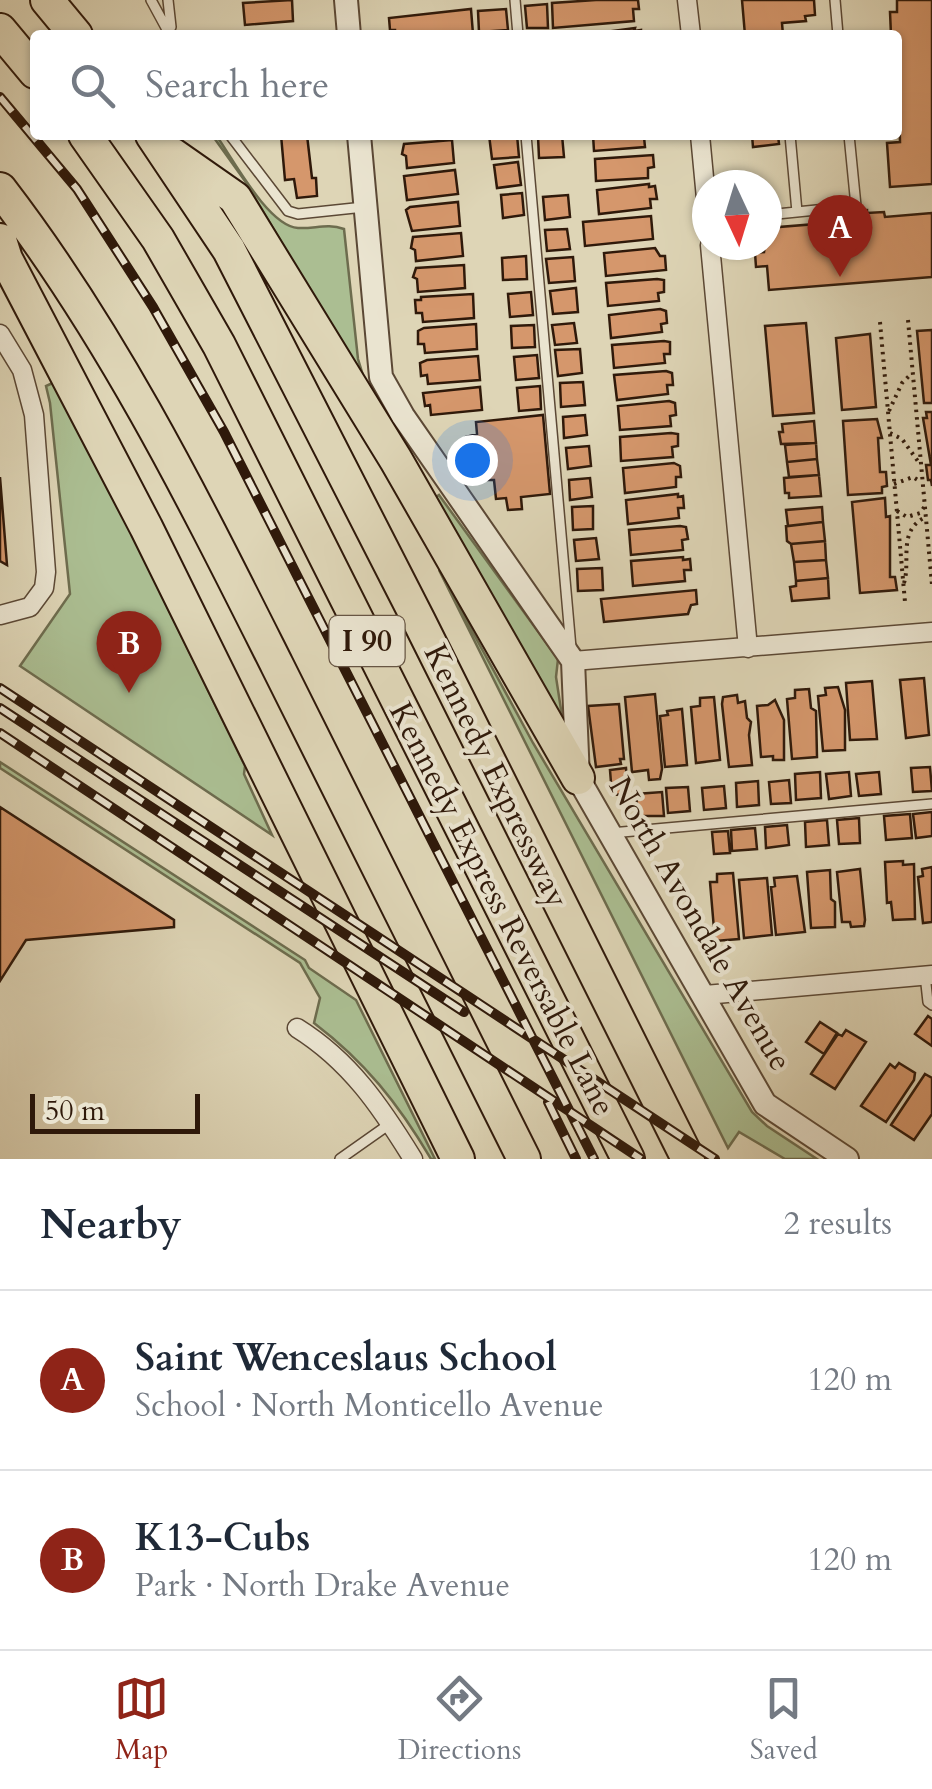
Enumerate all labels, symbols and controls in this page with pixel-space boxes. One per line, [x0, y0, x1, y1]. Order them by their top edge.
search box [30, 30, 902, 140]
icon: search [65, 58, 120, 113]
text: Search here [145, 59, 329, 111]
north arrow [692, 170, 782, 260]
pin: A [808, 194, 872, 277]
your location [447, 435, 498, 486]
pin: B [96, 610, 162, 693]
road number: I 90 [330, 616, 404, 666]
street label: Kennedy Expressway [413, 637, 579, 915]
street label: Kennedy Express Reversable Lane [378, 695, 626, 1123]
street label: North Avondale Avenue [598, 769, 802, 1079]
scale bar [30, 1089, 200, 1134]
text: 50 m [45, 1092, 105, 1130]
text: Nearby [40, 1196, 182, 1253]
text: 2 results [784, 1202, 892, 1246]
text: Saint Wenceslaus School [135, 1332, 557, 1384]
text: A [60, 1358, 85, 1402]
text: 120 m [807, 1358, 892, 1402]
text: School · North Monticello Avenue [135, 1384, 604, 1428]
text: K13-Cubs [135, 1512, 310, 1564]
text: B [61, 1538, 84, 1582]
text: 120 m [807, 1538, 892, 1582]
text: Park · North Drake Avenue [135, 1564, 510, 1608]
tab: Map [114, 1671, 169, 1769]
tab: Directions [398, 1671, 521, 1769]
tab: Saved [750, 1671, 818, 1769]

